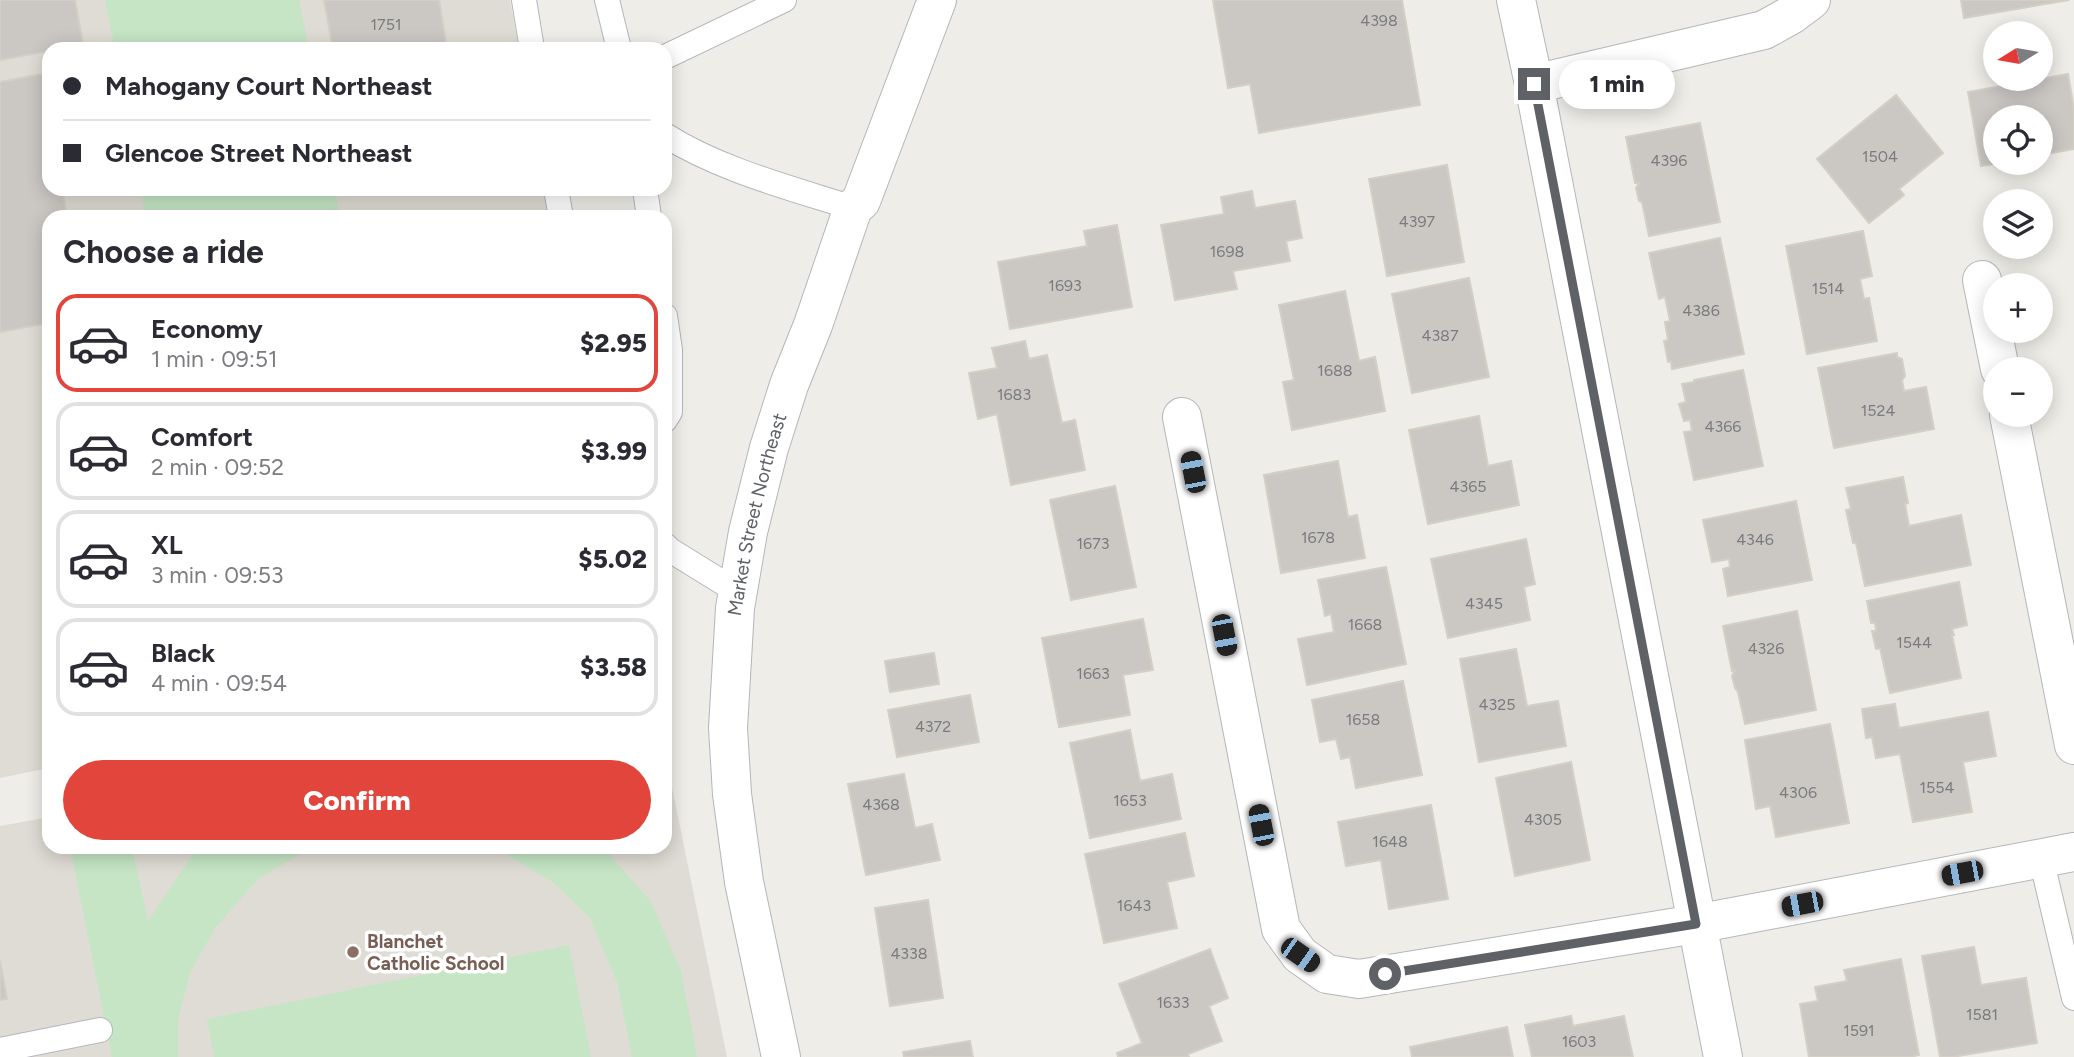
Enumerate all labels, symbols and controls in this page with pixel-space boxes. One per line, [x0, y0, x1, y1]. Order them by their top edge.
house number: 4398 [1360, 11, 1398, 30]
house number: 1751 [370, 15, 402, 34]
north arrow [1983, 21, 2053, 91]
map controls [1983, 21, 2053, 427]
callout: 1 min [1558, 60, 1674, 108]
route end [1518, 68, 1550, 100]
text: Mahogany Court Northeast [105, 70, 433, 102]
text: 1 min [1590, 70, 1644, 98]
button: locate [1983, 105, 2053, 175]
text: Glencoe Street Northeast [105, 137, 412, 169]
house number: 1504 [1862, 147, 1898, 166]
house number: 4396 [1651, 151, 1687, 170]
button: layers [1983, 189, 2053, 259]
house number: 4397 [1399, 212, 1436, 231]
text: Choose a ride [63, 233, 264, 271]
house number: 1698 [1210, 242, 1244, 261]
button: + [1983, 273, 2053, 343]
house number: 1693 [1048, 276, 1082, 295]
house number: 1514 [1812, 279, 1844, 298]
house number: 4386 [1682, 301, 1720, 320]
icon: car [67, 312, 130, 375]
text: Economy [151, 313, 263, 345]
house number: 4387 [1421, 326, 1459, 345]
text: $2.95 [580, 327, 647, 359]
text: 1 min · 09:51 [151, 345, 277, 373]
button: − [1983, 357, 2053, 427]
house number: 1688 [1317, 361, 1353, 380]
house number: 1683 [997, 385, 1031, 404]
house number: 1524 [1861, 401, 1895, 420]
street label: Market Street Northeast [723, 410, 791, 618]
house number: 4366 [1705, 417, 1741, 436]
icon: car [67, 420, 130, 483]
text: Comfort [151, 421, 253, 453]
text: $3.99 [581, 435, 647, 467]
car [1179, 449, 1208, 495]
text: 2 min · 09:52 [151, 453, 284, 481]
house number: 4365 [1450, 477, 1486, 496]
icon: car [67, 528, 130, 591]
house number: 1678 [1301, 528, 1335, 547]
text: XL [151, 529, 183, 561]
house number: 4346 [1736, 530, 1774, 549]
house number: 1673 [1077, 534, 1109, 553]
text: $5.02 [578, 543, 647, 575]
text: 3 min · 09:53 [151, 561, 283, 589]
house number: 4345 [1465, 594, 1503, 613]
car [1210, 612, 1239, 658]
house number: 1668 [1348, 615, 1382, 634]
house number: 1544 [1896, 633, 1932, 652]
icon: car [67, 636, 130, 699]
text: Black [151, 637, 215, 669]
house number: 4326 [1748, 639, 1784, 658]
text: $3.58 [580, 651, 647, 683]
house number: 1663 [1076, 664, 1110, 683]
text: 4 min · 09:54 [151, 669, 287, 697]
house number: 4325 [1479, 695, 1515, 714]
house number: 1658 [1346, 710, 1380, 729]
house number: 4372 [915, 717, 951, 736]
button: Confirm [63, 760, 651, 840]
house number: 1554 [1920, 778, 1955, 797]
house number: 4306 [1779, 783, 1817, 802]
house number: 1653 [1113, 791, 1147, 810]
house number: 4368 [862, 795, 900, 814]
car [1247, 802, 1276, 848]
house number: 4305 [1524, 810, 1562, 829]
house number: 1648 [1372, 832, 1408, 851]
car [1940, 859, 1985, 887]
car [1780, 890, 1825, 918]
house number: 1643 [1117, 896, 1151, 915]
place label: Blanchet Catholic School [367, 930, 504, 975]
car [1277, 934, 1324, 976]
marker: Blanchet Catholic School [345, 944, 361, 960]
house number: 4338 [890, 944, 928, 963]
route start [1369, 958, 1401, 990]
house number: 1633 [1156, 993, 1190, 1012]
house number: 1581 [1966, 1005, 1998, 1024]
house number: 1591 [1843, 1021, 1875, 1040]
house number: 1603 [1562, 1032, 1596, 1051]

